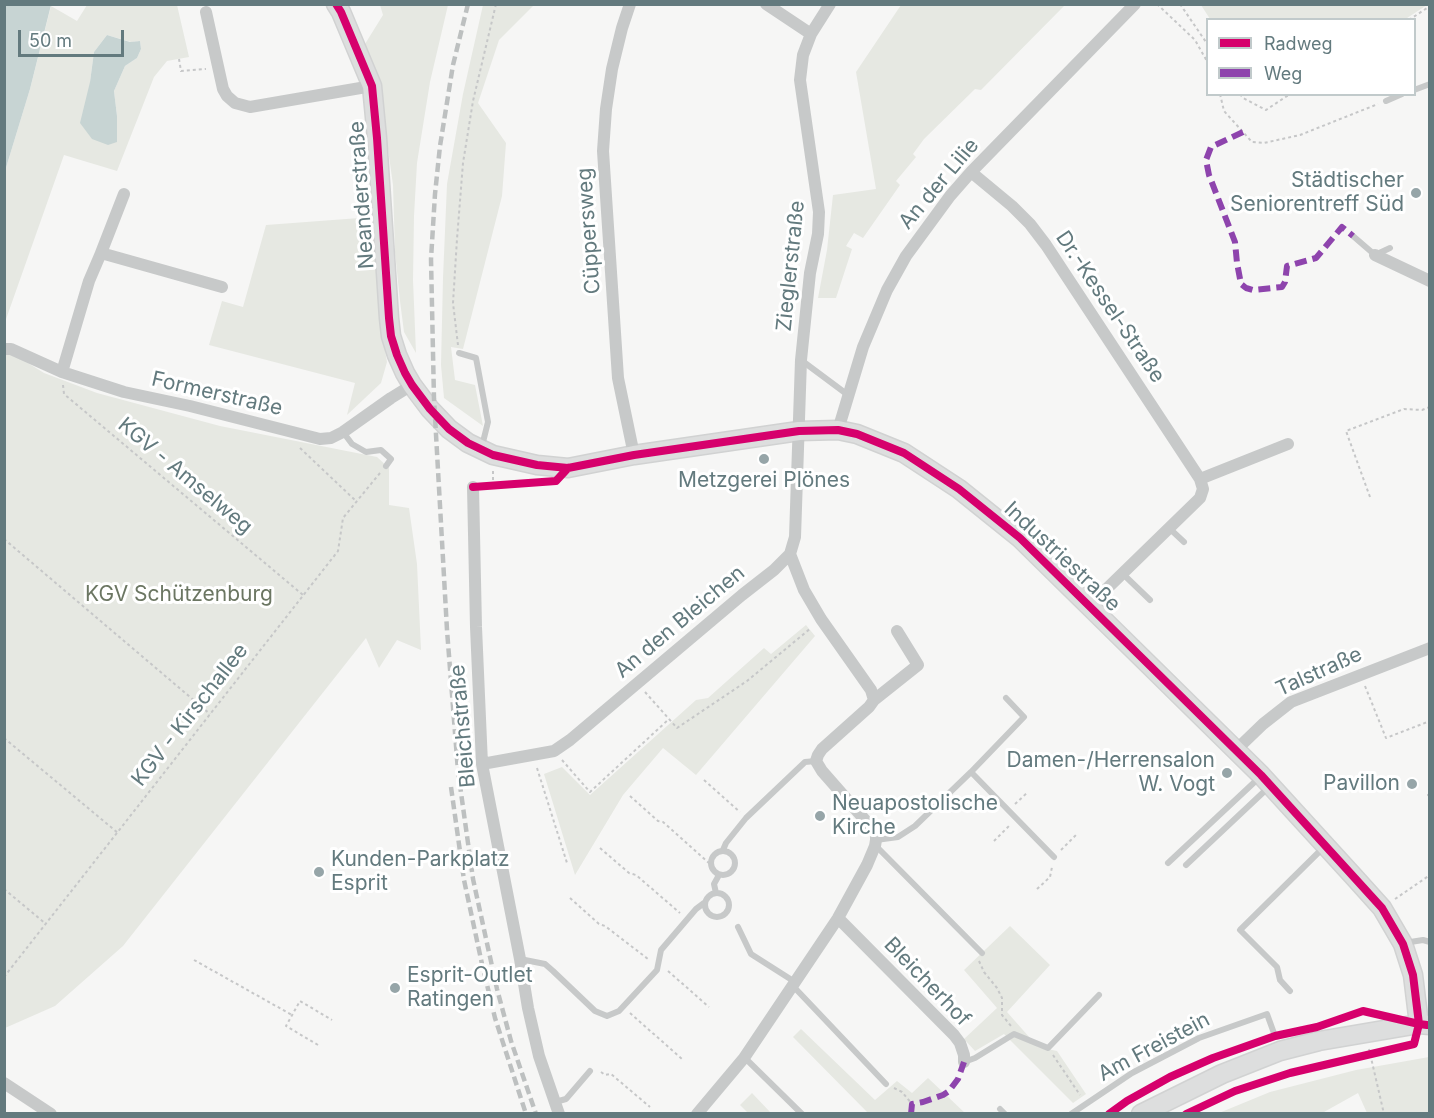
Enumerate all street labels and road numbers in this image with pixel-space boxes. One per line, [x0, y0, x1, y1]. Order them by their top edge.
street label: Neanderstraße [344, 120, 380, 270]
street label: An der Lilie [894, 133, 984, 235]
street label: Cüppersweg [572, 167, 606, 295]
street label: Zieglerstraße [772, 199, 810, 333]
street label: Dr.-Kessel-Straße [1050, 226, 1170, 388]
street label: Formerstraße [149, 367, 285, 421]
street label: KGV - Amselweg [113, 412, 257, 540]
street label: Industriestraße [999, 497, 1125, 617]
street label: An den Bleichen [610, 560, 750, 684]
street label: KGV - Kirschallee [127, 639, 253, 791]
street label: Talstraße [1272, 642, 1366, 702]
street label: Bleichstraße [445, 663, 481, 789]
street label: Bleicherhof [878, 932, 976, 1032]
street label: Am Freistein [1094, 1007, 1214, 1087]

